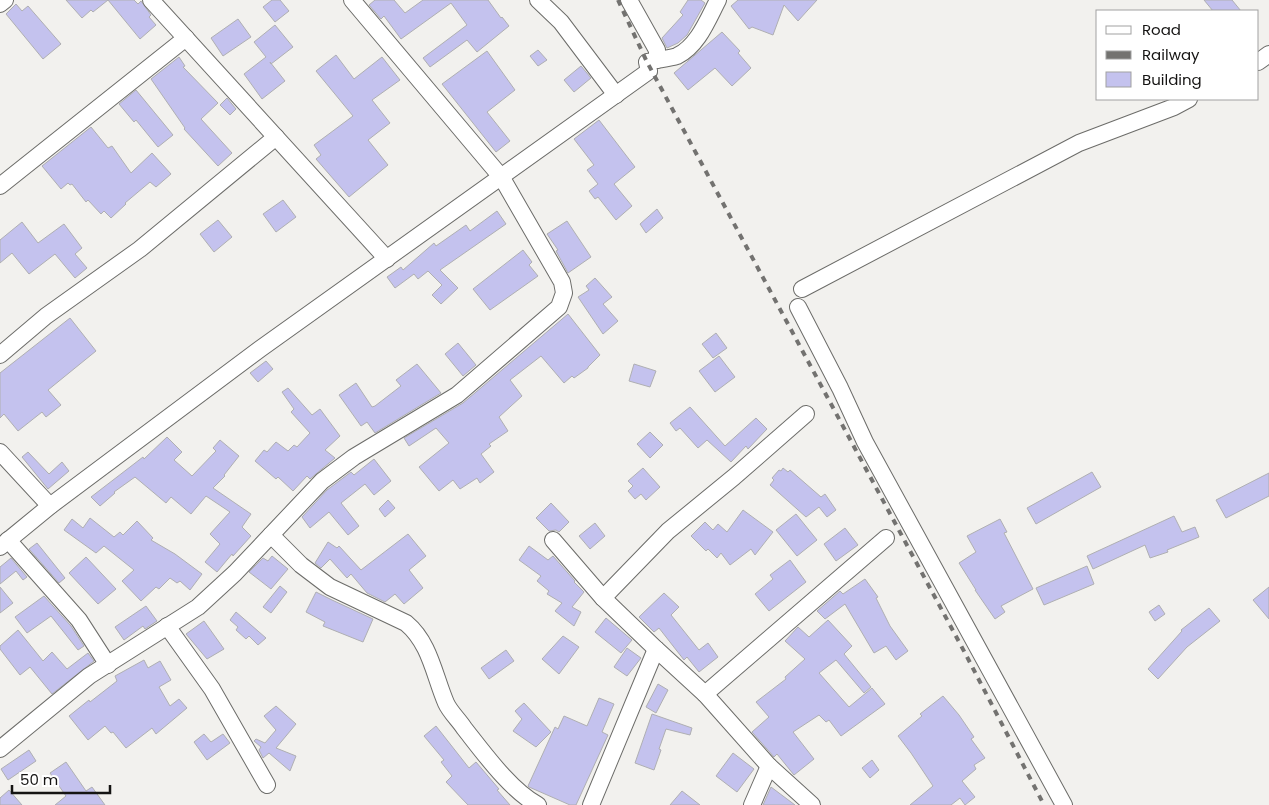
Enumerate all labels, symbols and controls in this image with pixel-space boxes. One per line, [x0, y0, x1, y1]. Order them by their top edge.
legend [1096, 10, 1259, 100]
text: Road [1142, 19, 1181, 40]
text: Railway [1142, 44, 1200, 65]
text: Building [1142, 69, 1202, 90]
scale bar [12, 762, 110, 794]
text: 50 m [20, 769, 58, 790]

